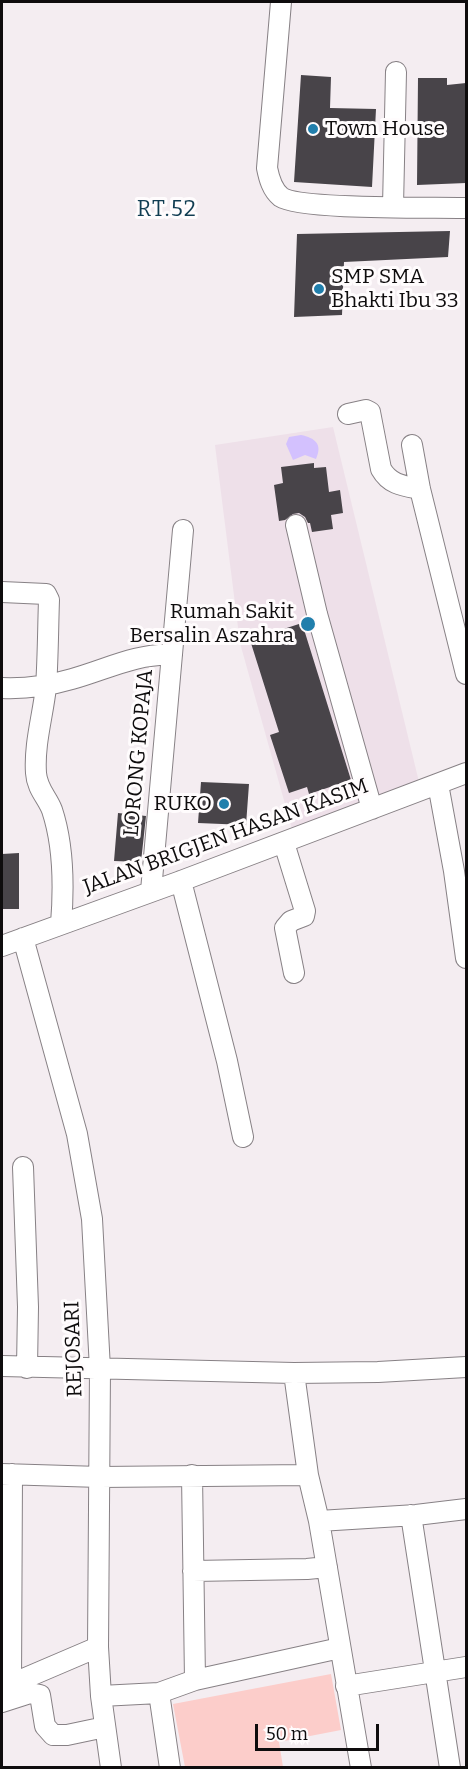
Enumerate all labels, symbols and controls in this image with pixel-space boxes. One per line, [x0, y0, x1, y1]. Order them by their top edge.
place label: Town House [325, 116, 445, 142]
marker: Town House [306, 122, 320, 136]
district label: RT.52 [137, 197, 197, 223]
place label: SMP SMA Bhakti Ibu 33 [331, 264, 459, 314]
marker: SMP SMA Bhakti Ibu 33 [312, 282, 326, 296]
place label: Rumah Sakit Bersalin Aszahra [130, 599, 294, 649]
marker: Rumah Sakit Bersalin Aszahra [299, 615, 317, 633]
street label: LORONG KOPAJA [119, 668, 159, 838]
street label: JALAN BRIGJEN HASAN KASIM [80, 774, 372, 900]
place label: RUKO [154, 791, 212, 817]
marker: RUKO [217, 797, 231, 811]
street label: REJOSARI [60, 1300, 88, 1398]
scale bar [258, 1712, 382, 1750]
text: 50 m [266, 1723, 308, 1745]

